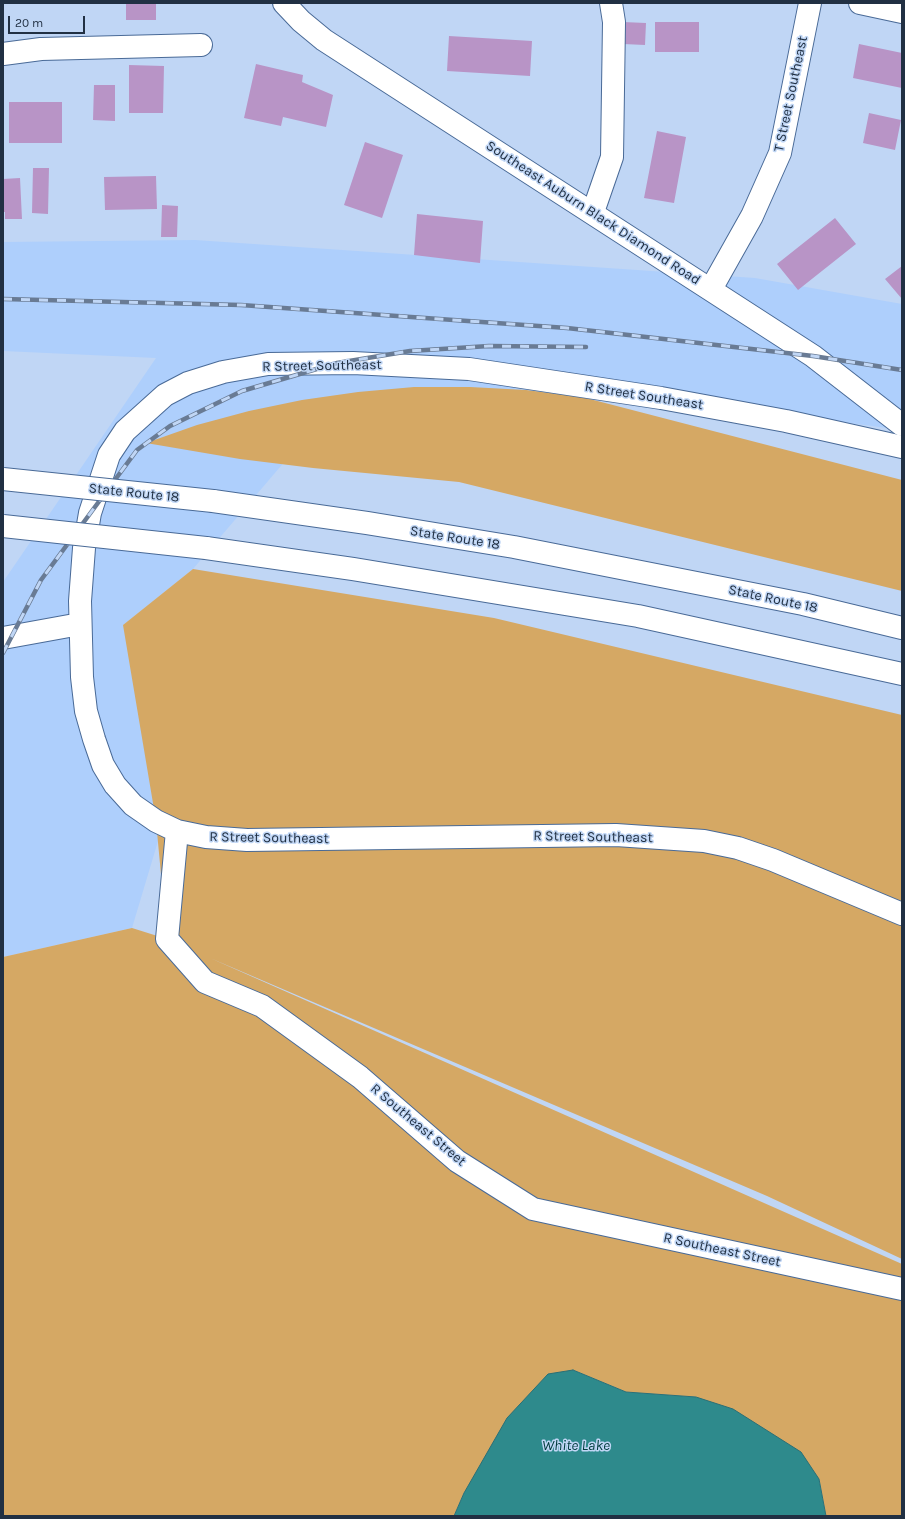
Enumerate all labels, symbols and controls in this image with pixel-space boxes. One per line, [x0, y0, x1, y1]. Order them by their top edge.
scale bar [10, 8, 87, 34]
text: 20 m [15, 16, 43, 30]
street label: T Street Southeast [771, 35, 811, 153]
street label: Southeast Auburn Black Diamond Road [483, 137, 703, 289]
street label: R Street Southeast [262, 357, 382, 375]
street label: R Street Southeast [584, 378, 704, 414]
street label: State Route 18 [88, 480, 180, 506]
street label: State Route 18 [409, 523, 501, 553]
street label: State Route 18 [727, 581, 819, 617]
street label: R Street Southeast [533, 828, 653, 846]
street label: R Street Southeast [209, 829, 329, 847]
street label: R Southeast Street [367, 1080, 469, 1170]
street label: R Southeast Street [662, 1229, 782, 1271]
water label: White Lake [542, 1437, 610, 1455]

